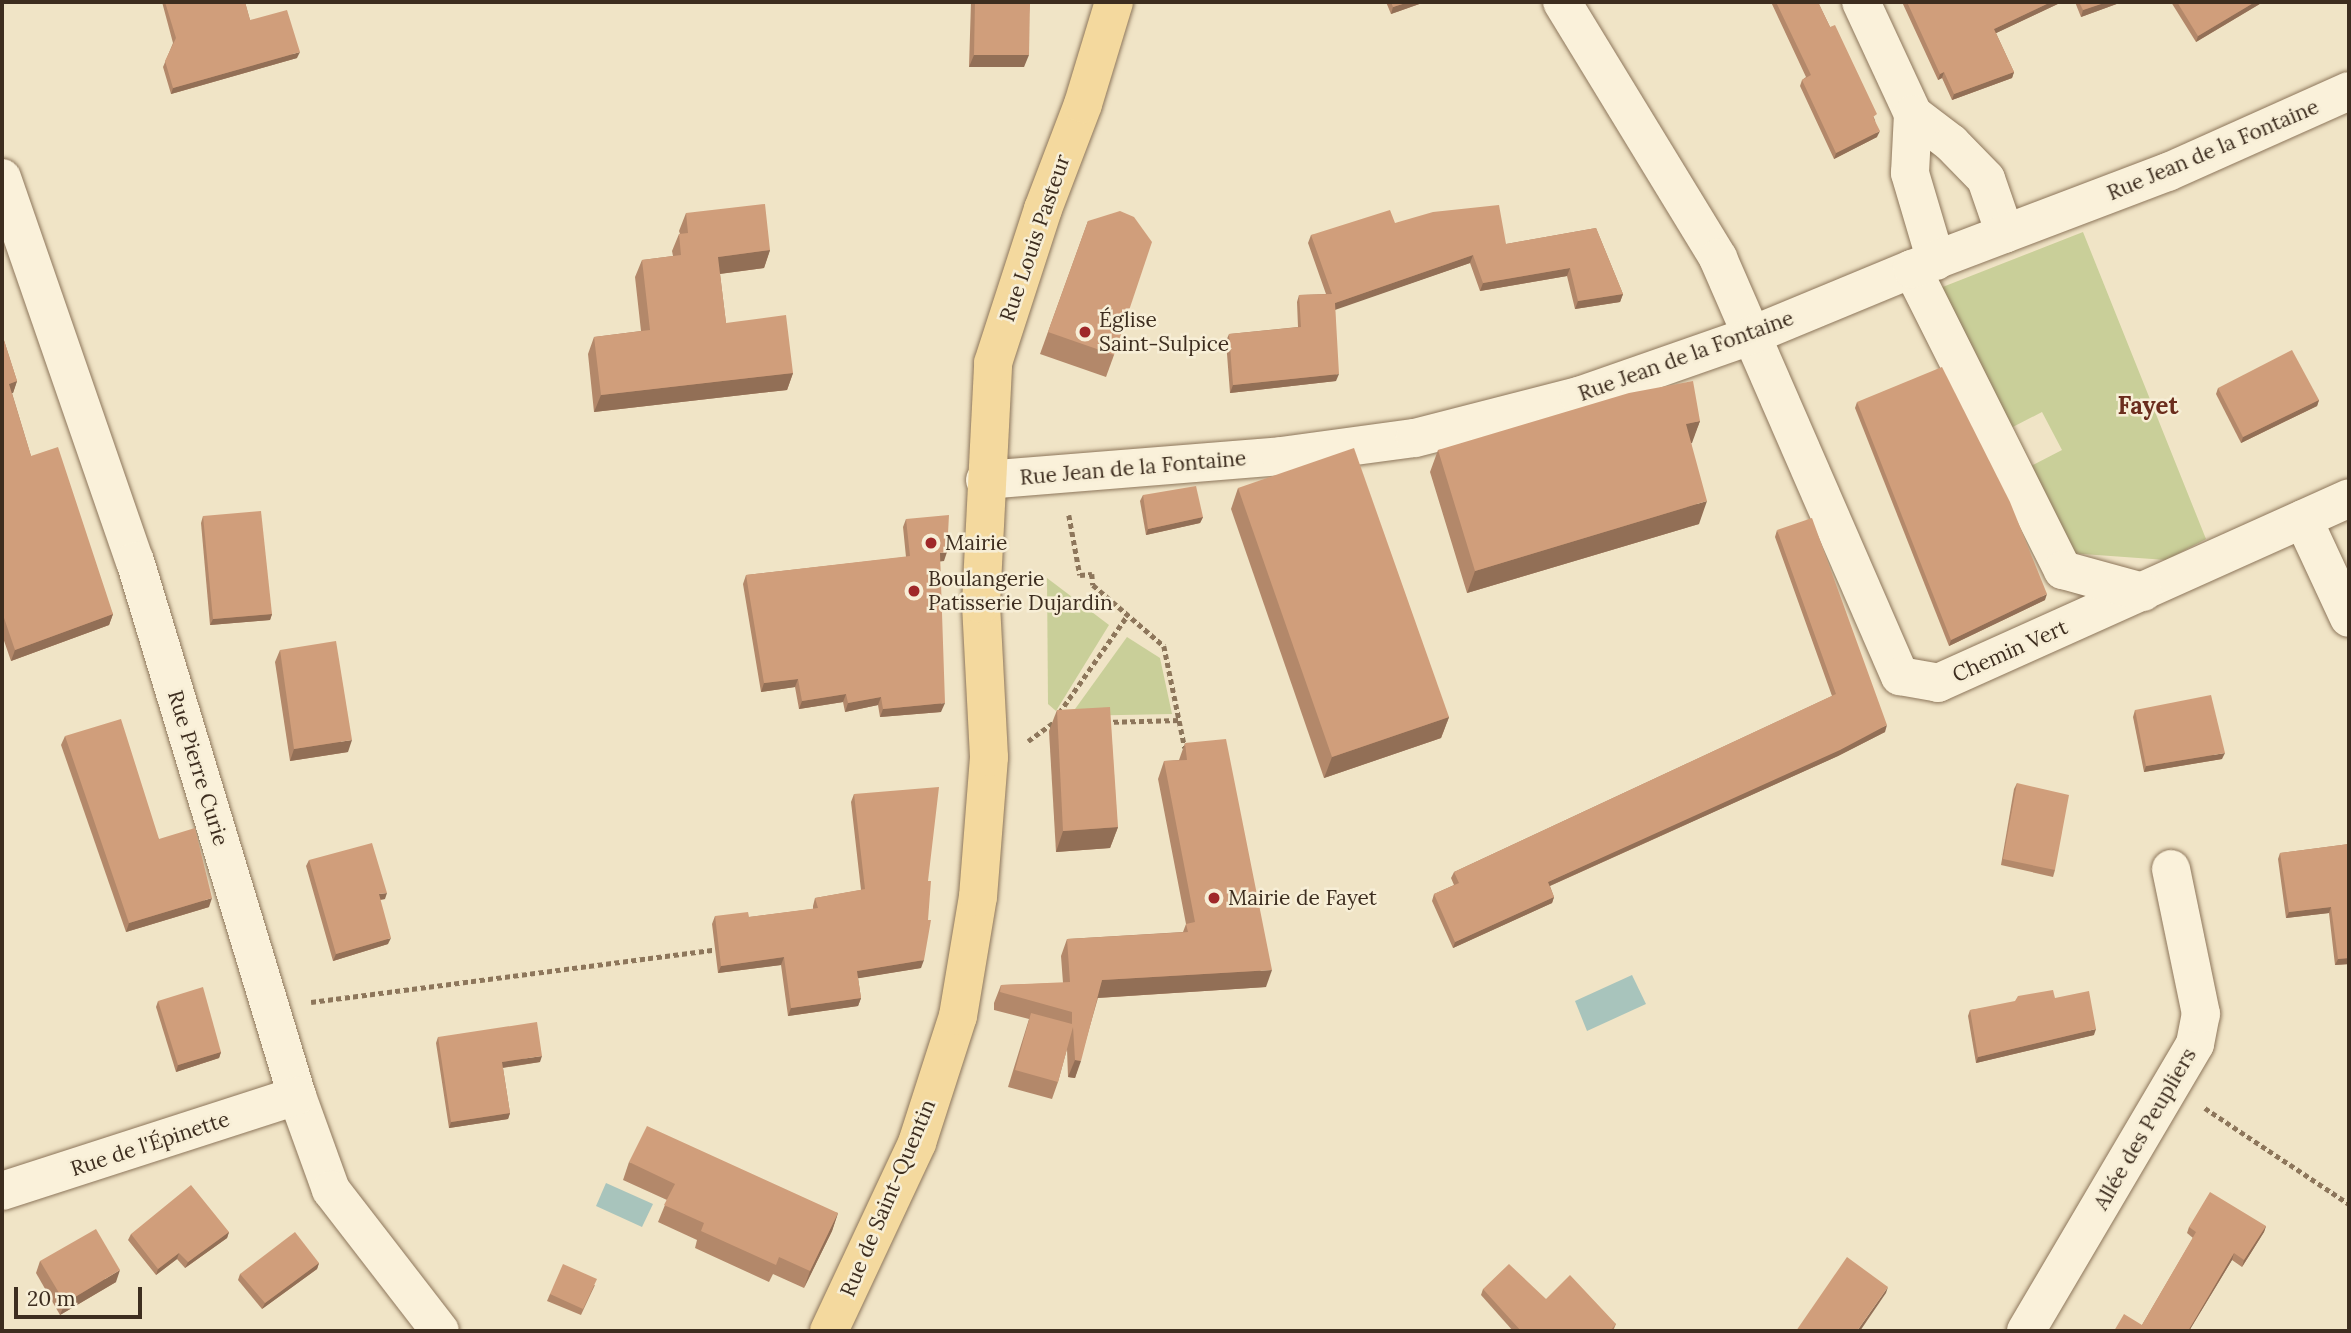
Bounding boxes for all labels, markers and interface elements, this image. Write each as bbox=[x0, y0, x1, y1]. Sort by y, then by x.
street label: Rue Jean de la Fontaine bbox=[2104, 94, 2322, 206]
street label: Rue Louis Pasteur bbox=[995, 151, 1075, 325]
street label: Rue Jean de la Fontaine bbox=[1575, 305, 1797, 407]
place label: Église Saint-Sulpice bbox=[1099, 307, 1229, 357]
marker: Église Saint-Sulpice bbox=[1077, 324, 1093, 340]
district label: Fayet bbox=[2118, 392, 2178, 420]
street label: Rue Jean de la Fontaine bbox=[1019, 446, 1247, 490]
place label: Mairie bbox=[945, 530, 1007, 556]
marker: Mairie bbox=[923, 535, 939, 551]
place label: Boulangerie Patisserie Dujardin bbox=[928, 566, 1113, 616]
marker: Boulangerie Patisserie Dujardin bbox=[906, 583, 922, 599]
street label: Chemin Vert bbox=[1949, 614, 2071, 688]
street label: Rue Pierre Curie bbox=[162, 687, 234, 849]
place label: Mairie de Fayet bbox=[1228, 885, 1377, 911]
marker: Mairie de Fayet bbox=[1206, 890, 1222, 906]
street label: Allée des Peupliers bbox=[2088, 1044, 2202, 1214]
street label: Rue de Saint-Quentin bbox=[835, 1096, 941, 1300]
street label: Rue de l'Épinette bbox=[67, 1106, 233, 1182]
scale bar bbox=[18, 1274, 145, 1318]
text: 20 m bbox=[27, 1285, 76, 1312]

